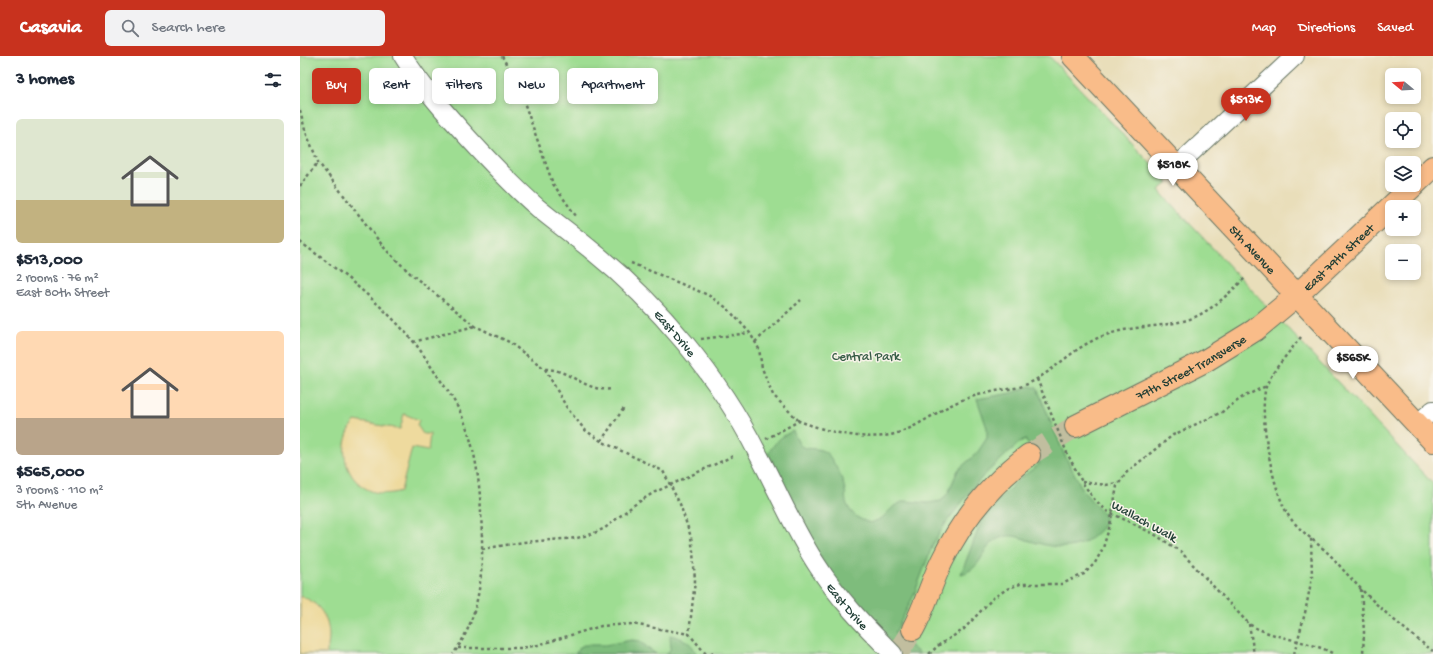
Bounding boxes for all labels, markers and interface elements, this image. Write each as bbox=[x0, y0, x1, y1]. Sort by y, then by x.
search box bbox=[105, 10, 385, 46]
text: Casavia bbox=[20, 17, 81, 40]
icon: search bbox=[119, 17, 141, 39]
text: Search here bbox=[151, 19, 225, 37]
text: Map bbox=[1252, 20, 1276, 37]
text: Directions bbox=[1298, 20, 1355, 37]
text: Saved bbox=[1377, 20, 1413, 37]
chip: Buy bbox=[312, 68, 361, 104]
chip: Rent bbox=[369, 68, 424, 104]
chip: Filters bbox=[432, 68, 496, 104]
chip: New bbox=[504, 68, 559, 104]
chip: Apartment bbox=[567, 68, 658, 104]
north arrow bbox=[1385, 68, 1421, 104]
map controls bbox=[1385, 68, 1421, 280]
icon: filters bbox=[262, 69, 284, 91]
text: 3 homes bbox=[16, 70, 74, 90]
pin: $513K bbox=[1218, 88, 1274, 122]
text: $513K bbox=[1230, 93, 1262, 108]
button: locate bbox=[1385, 112, 1421, 148]
icon: home bbox=[114, 145, 186, 217]
pin: $518K bbox=[1145, 153, 1201, 187]
button: layers bbox=[1385, 156, 1421, 192]
text: $518K bbox=[1157, 158, 1189, 173]
button: + bbox=[1385, 200, 1421, 236]
street label: East 79th Street bbox=[1301, 220, 1379, 295]
street label: 5th Avenue bbox=[1225, 223, 1278, 278]
button: − bbox=[1385, 244, 1421, 280]
text: $513,000 bbox=[16, 251, 83, 271]
text: 2 rooms · 76 m² bbox=[16, 271, 99, 286]
text: East 80th Street bbox=[16, 286, 109, 301]
street label: East Drive bbox=[650, 308, 698, 361]
street label: 79th Street Transverse bbox=[1133, 332, 1250, 405]
pin: $565K bbox=[1325, 346, 1381, 380]
park label: Central Park bbox=[832, 350, 901, 365]
text: $565K bbox=[1336, 351, 1370, 366]
icon: home bbox=[114, 357, 186, 429]
text: $565,000 bbox=[16, 463, 84, 483]
text: 3 rooms · 110 m² bbox=[16, 483, 104, 498]
text: 5th Avenue bbox=[16, 498, 77, 513]
street label: Wallach Walk bbox=[1108, 498, 1180, 547]
street label: East Drive bbox=[822, 581, 871, 634]

